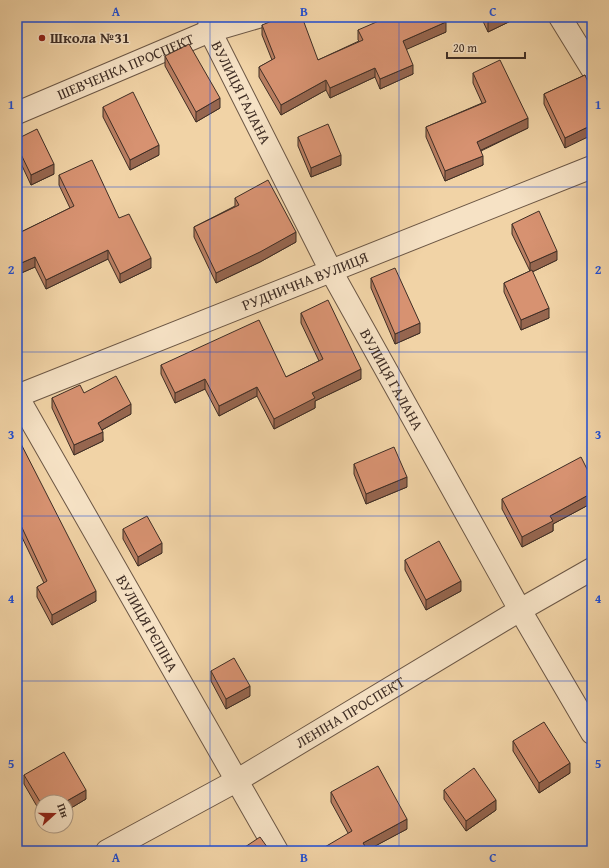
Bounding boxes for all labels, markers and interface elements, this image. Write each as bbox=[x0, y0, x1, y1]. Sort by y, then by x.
text: A bbox=[112, 2, 121, 21]
text: B bbox=[300, 2, 308, 21]
text: C bbox=[489, 2, 497, 21]
place label: Школа №31 bbox=[50, 27, 130, 48]
street label: ШЕВЧЕНКА ПРОСПЕКТ bbox=[54, 28, 198, 105]
marker: Школа №31 bbox=[37, 33, 47, 43]
scale bar bbox=[447, 34, 525, 60]
street label: ВУЛИЦЯ ГАЛАНА bbox=[207, 37, 276, 148]
text: 20 m bbox=[453, 39, 477, 56]
text: 1 bbox=[8, 95, 14, 114]
text: 1 bbox=[595, 95, 601, 114]
street label: РУДНИЧНА ВУЛИЦЯ bbox=[239, 246, 371, 315]
text: 2 bbox=[8, 260, 15, 279]
text: 2 bbox=[595, 260, 602, 279]
street label: ВУЛИЦЯ ГАЛАНА bbox=[355, 325, 429, 434]
text: 3 bbox=[8, 425, 14, 444]
text: 3 bbox=[595, 425, 601, 444]
street label: ВУЛИЦЯ РЄПІНА bbox=[111, 571, 184, 676]
text: 4 bbox=[8, 589, 15, 608]
text: 4 bbox=[595, 589, 602, 608]
street label: ЛЕНІНА ПРОСПЕКТ bbox=[291, 671, 409, 753]
text: 5 bbox=[8, 754, 15, 773]
text: 5 bbox=[595, 754, 602, 773]
north arrow bbox=[34, 794, 74, 834]
text: Пн bbox=[53, 801, 73, 820]
text: A bbox=[112, 848, 121, 867]
text: B bbox=[300, 848, 308, 867]
text: C bbox=[489, 848, 497, 867]

